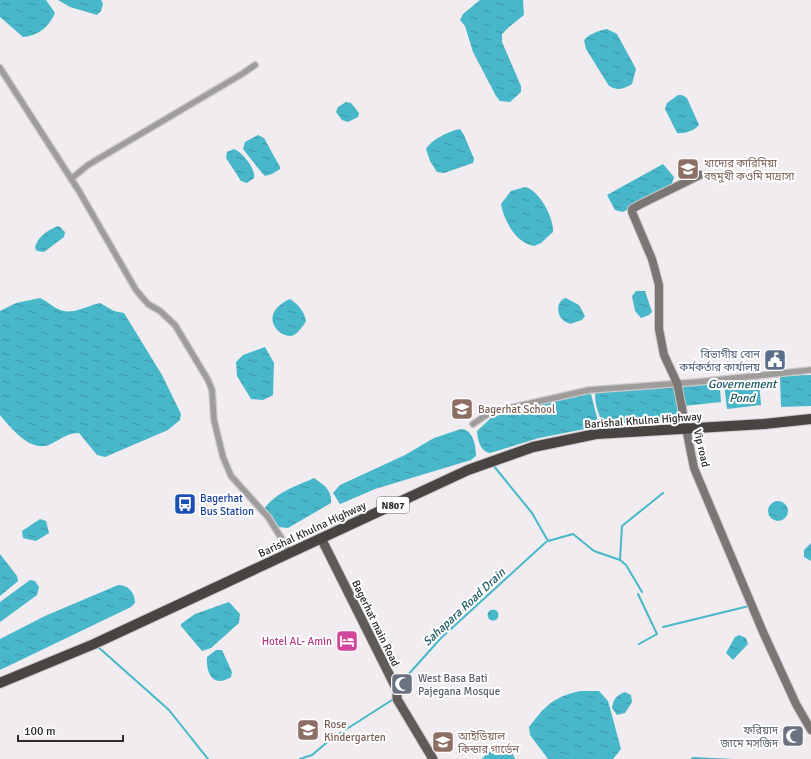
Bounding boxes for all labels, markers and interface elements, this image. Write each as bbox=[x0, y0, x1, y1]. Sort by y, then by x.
school or university icon: খাদ্যের কারিমিয়া বহুমুখী কওমি মাদ্রাসা bbox=[675, 156, 701, 182]
place label: খাদ্যের কারিমিয়া বহুমুখী কওমি মাদ্রাসা bbox=[703, 157, 795, 183]
public building icon: বিভাগীয় বোন কর্মকর্তার কার্যালয় bbox=[762, 347, 788, 373]
place label: বিভাগীয় বোন কর্মকর্তার কার্যালয় bbox=[678, 348, 760, 374]
water label: Governement Pond bbox=[708, 377, 778, 406]
school or university icon: Bagerhat School bbox=[449, 396, 475, 422]
place label: Bagerhat School bbox=[478, 403, 555, 416]
street label: Barishal Khulna Highway bbox=[584, 410, 703, 431]
street label: Vip road bbox=[691, 428, 712, 468]
bus stop icon: Bagerhat Bus Station bbox=[172, 491, 198, 517]
place label: Bagerhat Bus Station bbox=[200, 492, 254, 518]
road number: N807 bbox=[377, 497, 409, 513]
street label: Barishal Khulna Highway bbox=[256, 498, 369, 560]
water label: Sahapara Road Drain bbox=[420, 565, 509, 649]
street label: Bagerhat main Road bbox=[349, 578, 402, 669]
hotel icon: Hotel AL- Amin bbox=[334, 628, 360, 654]
place label: Hotel AL- Amin bbox=[262, 635, 332, 648]
mosque icon: West Basa Bati Pajegana Mosque bbox=[389, 671, 415, 697]
place label: West Basa Bati Pajegana Mosque bbox=[418, 672, 500, 698]
scale bar bbox=[18, 717, 123, 743]
school or university icon: Rose Kindergarten bbox=[295, 717, 321, 743]
place label: Rose Kindergarten bbox=[324, 718, 386, 744]
mosque icon: ফরিয়াদ জামে মসজিদ bbox=[780, 723, 806, 749]
text: 100 m bbox=[24, 724, 56, 739]
place label: ফরিয়াদ জামে মসজিদ bbox=[719, 724, 779, 750]
school or university icon: আইডিয়াল কিন্ডার গার্ডেন bbox=[430, 729, 456, 755]
place label: আইডিয়াল কিন্ডার গার্ডেন bbox=[457, 730, 519, 756]

